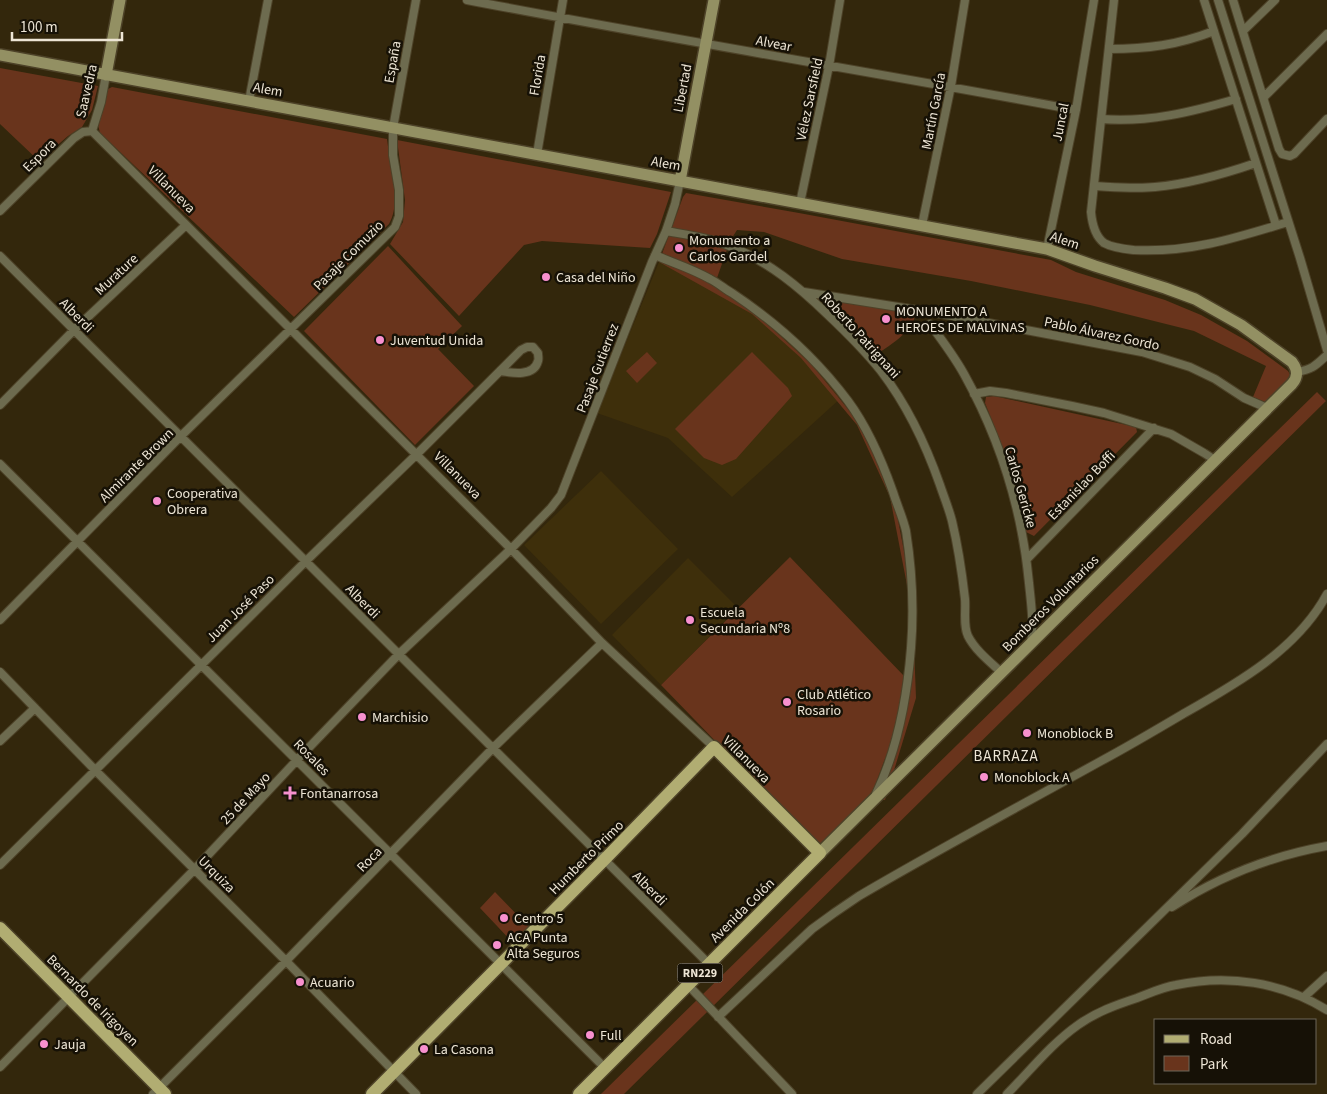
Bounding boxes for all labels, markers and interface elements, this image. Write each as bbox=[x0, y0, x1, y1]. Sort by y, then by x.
scale bar bbox=[12, 10, 122, 42]
text: 100 m bbox=[20, 17, 58, 38]
street label: Alvear bbox=[754, 31, 794, 57]
street label: España bbox=[379, 39, 407, 85]
street label: Florida bbox=[525, 53, 551, 97]
street label: Vélez Sarsfield bbox=[791, 56, 829, 142]
street label: Saavedra bbox=[71, 62, 103, 120]
street label: Libertad bbox=[668, 62, 697, 114]
street label: Martín García bbox=[917, 71, 951, 151]
street label: Alem bbox=[251, 78, 284, 102]
street label: Juncal bbox=[1047, 101, 1075, 143]
street label: Espora bbox=[18, 134, 61, 177]
street label: Alem bbox=[649, 152, 682, 176]
street label: Villanueva bbox=[143, 161, 200, 218]
street label: Pasaje Comuzio bbox=[309, 216, 388, 295]
street label: Alem bbox=[1047, 227, 1082, 255]
place label: Monumento a Carlos Gardel bbox=[689, 231, 770, 267]
marker: Monumento a Carlos Gardel bbox=[673, 242, 685, 254]
street label: Murature bbox=[90, 249, 143, 300]
place label: Casa del Niño bbox=[556, 268, 636, 288]
marker: Casa del Niño bbox=[540, 271, 552, 283]
street label: Roberto Patrignani bbox=[816, 288, 904, 383]
street label: Alberdi bbox=[54, 294, 98, 338]
place label: MONUMENTO A HEROES DE MALVINAS bbox=[896, 302, 1025, 338]
street label: Pablo Álvarez Gordo bbox=[1042, 312, 1161, 356]
marker: MONUMENTO A HEROES DE MALVINAS bbox=[880, 313, 892, 325]
street label: Pasaje Gutierrez bbox=[572, 321, 624, 416]
place label: Juventud Unida bbox=[390, 331, 483, 351]
marker: Juventud Unida bbox=[374, 334, 386, 346]
street label: Almirante Brown bbox=[95, 424, 178, 507]
street label: Carlos Gericke bbox=[999, 444, 1041, 530]
street label: Estanislao Boffi bbox=[1043, 446, 1120, 525]
street label: Villanueva bbox=[429, 447, 486, 504]
place label: Cooperativa Obrera bbox=[167, 484, 238, 520]
marker: Cooperativa Obrera bbox=[151, 495, 163, 507]
street label: Bomberos Voluntarios bbox=[998, 551, 1104, 657]
street label: Juan José Paso bbox=[202, 570, 279, 647]
street label: Alberdi bbox=[340, 580, 384, 624]
place label: Escuela Secundaria Nº8 bbox=[700, 603, 790, 639]
marker: Escuela Secundaria Nº8 bbox=[684, 614, 696, 626]
place label: Club Atlético Rosario bbox=[797, 685, 871, 721]
marker: Club Atlético Rosario bbox=[781, 696, 793, 708]
place label: Marchisio bbox=[372, 708, 428, 728]
marker: Marchisio bbox=[356, 711, 368, 723]
place label: Monoblock B bbox=[1037, 724, 1113, 744]
marker: Monoblock B bbox=[1021, 727, 1033, 739]
street label: Villanueva bbox=[718, 731, 775, 788]
street label: Rosales bbox=[288, 735, 334, 781]
district label: BARRAZA bbox=[973, 746, 1039, 767]
street label: 25 de Mayo bbox=[216, 768, 275, 829]
place label: Monoblock A bbox=[994, 768, 1070, 788]
marker: Monoblock A bbox=[978, 771, 990, 783]
place label: Fontanarrosa bbox=[300, 784, 378, 804]
marker: Fontanarrosa bbox=[284, 787, 296, 799]
street label: Humberto Primo bbox=[545, 816, 629, 900]
street label: Roca bbox=[353, 842, 387, 877]
street label: Urquiza bbox=[193, 852, 239, 898]
street label: Alberdi bbox=[627, 867, 671, 911]
street label: Avenida Colón bbox=[706, 874, 779, 947]
place label: Centro 5 bbox=[514, 909, 563, 929]
marker: Centro 5 bbox=[498, 912, 510, 924]
place label: ACA Punta Alta Seguros bbox=[507, 928, 580, 964]
marker: ACA Punta Alta Seguros bbox=[491, 939, 503, 951]
street label: Bernardo de Irigoyen bbox=[42, 950, 143, 1051]
road number: RN229 bbox=[678, 964, 722, 982]
place label: Acuario bbox=[310, 973, 355, 993]
marker: Acuario bbox=[294, 976, 306, 988]
legend bbox=[1154, 1019, 1317, 1084]
place label: Full bbox=[600, 1026, 622, 1046]
marker: Full bbox=[584, 1029, 596, 1041]
text: Road bbox=[1200, 1029, 1232, 1050]
place label: Jauja bbox=[54, 1035, 86, 1055]
marker: Jauja bbox=[38, 1038, 50, 1050]
place label: La Casona bbox=[434, 1040, 494, 1060]
marker: La Casona bbox=[418, 1043, 430, 1055]
text: Park bbox=[1200, 1054, 1229, 1075]

